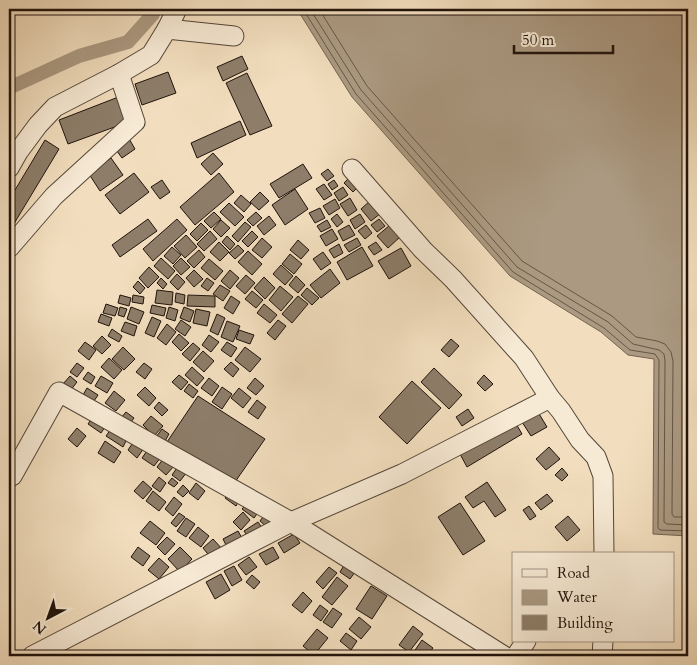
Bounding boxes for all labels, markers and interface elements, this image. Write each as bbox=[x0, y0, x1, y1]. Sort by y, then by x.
scale bar bbox=[514, 22, 613, 54]
text: 50 m bbox=[522, 30, 554, 50]
legend bbox=[512, 552, 674, 642]
text: Road bbox=[557, 563, 590, 583]
text: Water bbox=[556, 587, 598, 607]
north arrow bbox=[22, 592, 72, 642]
text: Building bbox=[557, 613, 613, 633]
text: N bbox=[29, 616, 51, 639]

